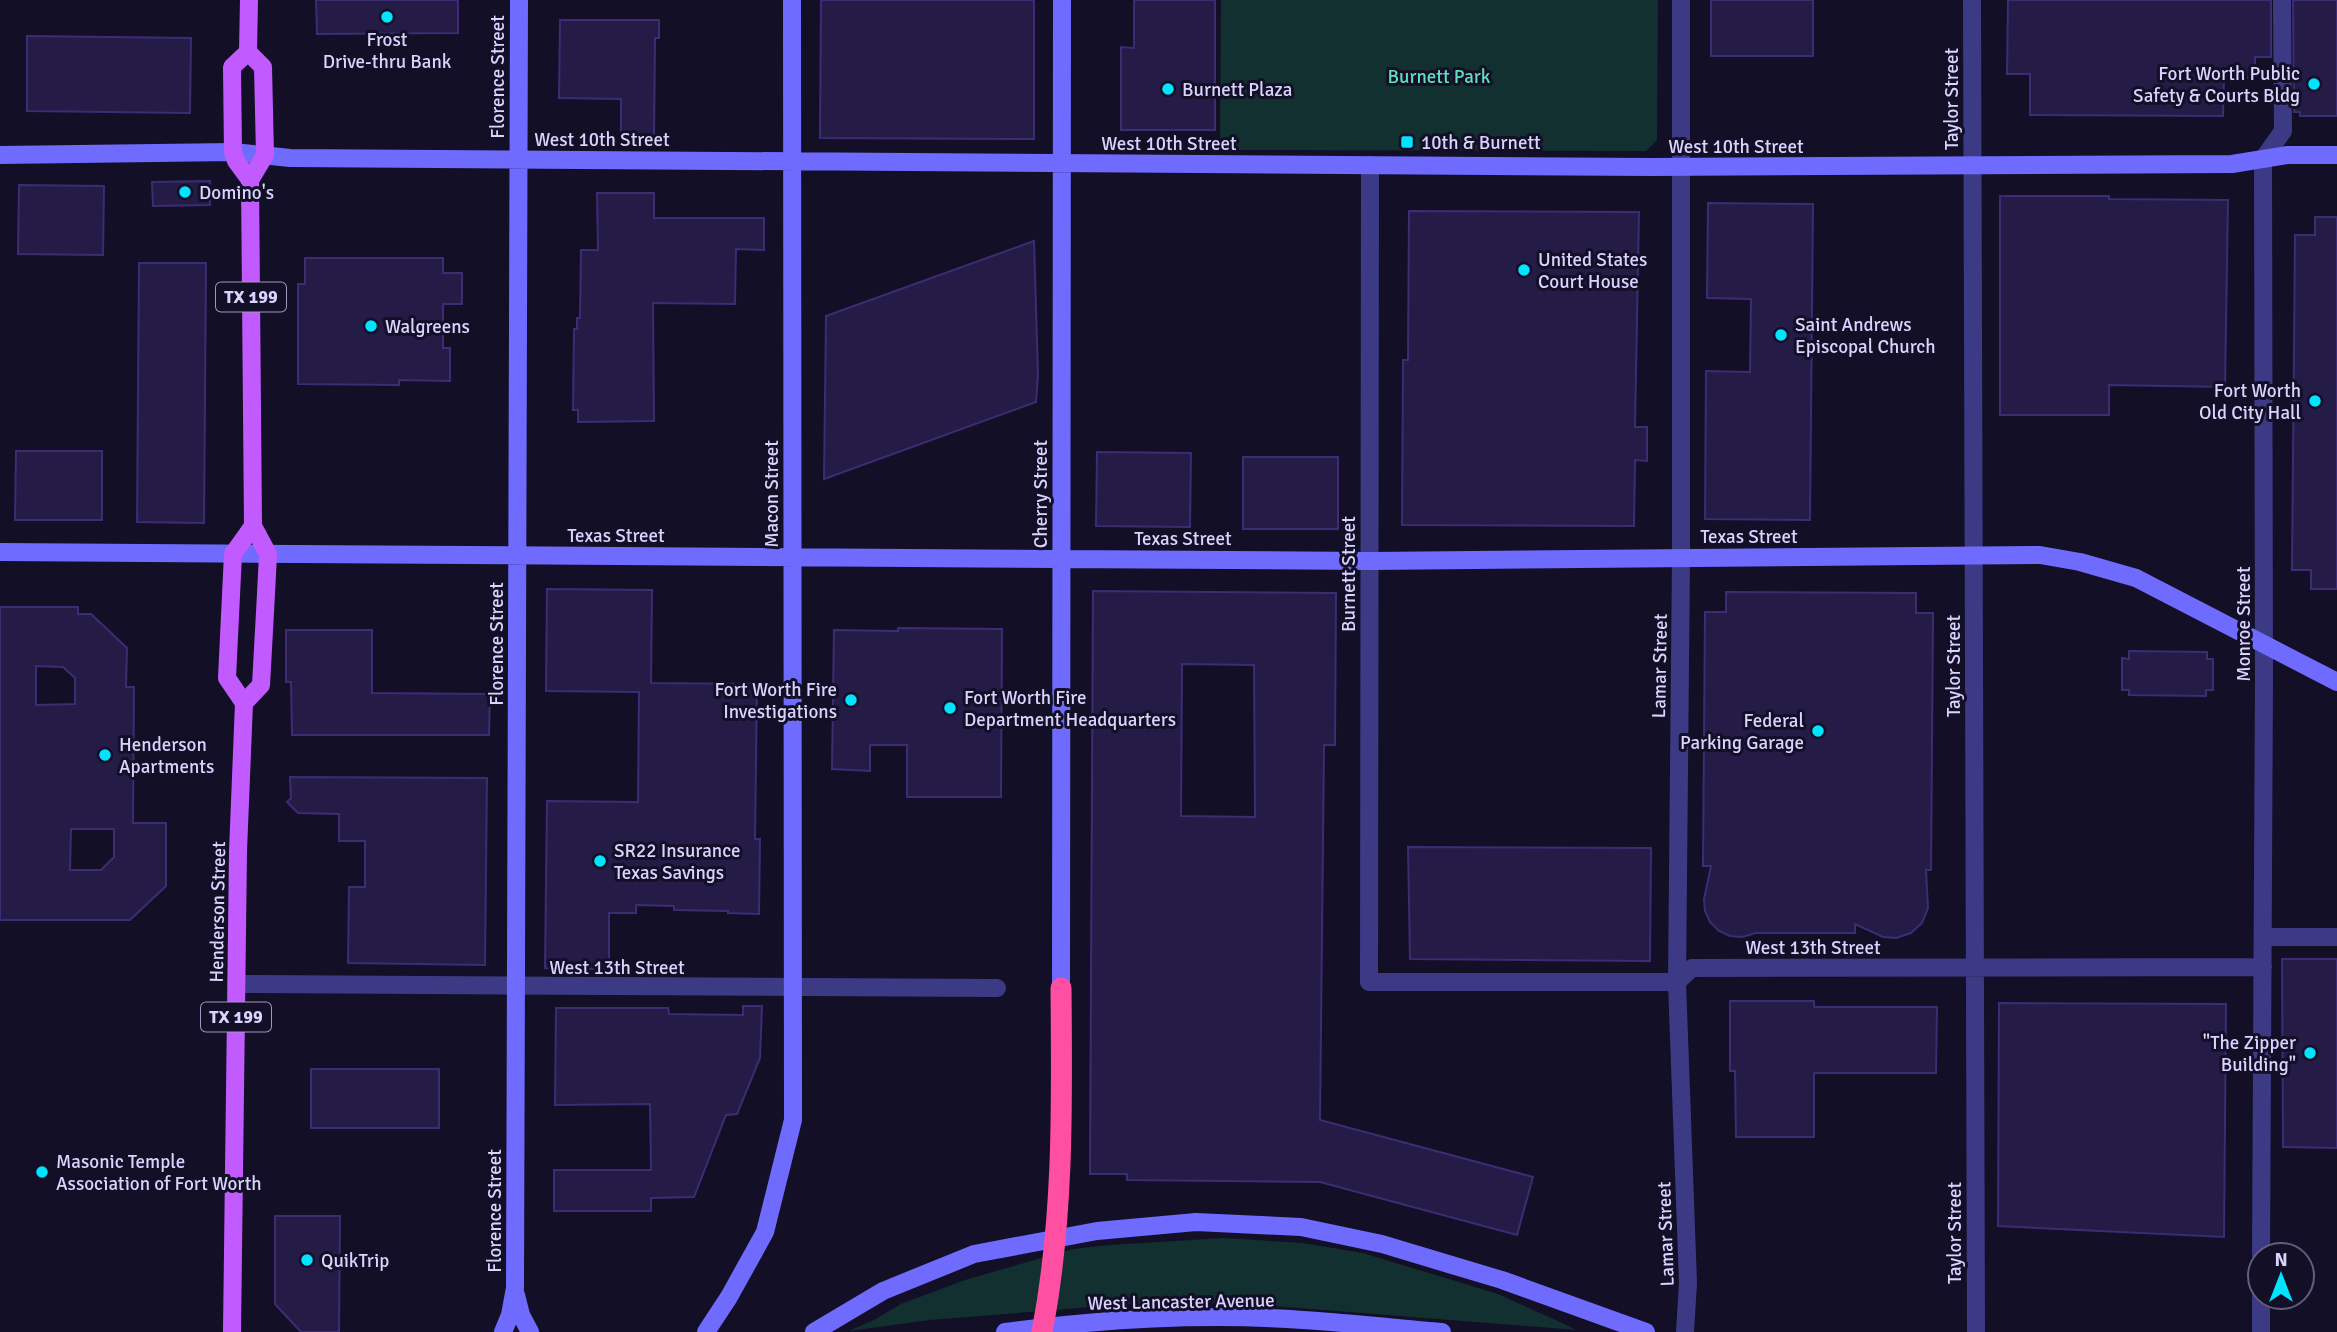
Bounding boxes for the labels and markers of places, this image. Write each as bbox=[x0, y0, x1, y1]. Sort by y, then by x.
marker: Frost Drive-thru Bank bbox=[379, 9, 395, 25]
place label: Frost Drive-thru Bank bbox=[323, 28, 452, 74]
place label: Fort Worth Public Safety & Courts Bldg bbox=[2133, 62, 2300, 108]
marker: Fort Worth Public Safety & Courts Bldg bbox=[2306, 76, 2322, 92]
place label: Burnett Plaza bbox=[1182, 78, 1292, 102]
marker: Burnett Plaza bbox=[1160, 81, 1176, 97]
place label: 10th & Burnett bbox=[1421, 131, 1541, 155]
marker: 10th & Burnett bbox=[1399, 134, 1415, 150]
place label: Domino's bbox=[199, 181, 274, 205]
marker: Domino's bbox=[177, 184, 193, 200]
place label: United States Court House bbox=[1538, 248, 1647, 294]
marker: United States Court House bbox=[1516, 262, 1532, 278]
place label: Saint Andrews Episcopal Church bbox=[1795, 313, 1936, 359]
place label: Walgreens bbox=[385, 315, 470, 339]
marker: Walgreens bbox=[363, 318, 379, 334]
marker: Saint Andrews Episcopal Church bbox=[1773, 327, 1789, 343]
place label: Fort Worth Old City Hall bbox=[2199, 379, 2301, 425]
marker: Fort Worth Old City Hall bbox=[2307, 393, 2323, 409]
place label: Fort Worth Fire Investigations bbox=[714, 678, 837, 724]
place label: Fort Worth Fire Department Headquarters bbox=[964, 686, 1176, 732]
marker: Fort Worth Fire Investigations bbox=[843, 692, 859, 708]
marker: Fort Worth Fire Department Headquarters bbox=[942, 700, 958, 716]
place label: Federal Parking Garage bbox=[1680, 709, 1804, 755]
marker: Federal Parking Garage bbox=[1810, 723, 1826, 739]
place label: Henderson Apartments bbox=[119, 733, 214, 779]
marker: Henderson Apartments bbox=[97, 747, 113, 763]
place label: SR22 Insurance Texas Savings bbox=[614, 839, 741, 885]
marker: SR22 Insurance Texas Savings bbox=[592, 853, 608, 869]
place label: "The Zipper Building" bbox=[2203, 1031, 2296, 1077]
marker: "The Zipper Building" bbox=[2302, 1045, 2318, 1061]
place label: Masonic Temple Association of Fort Worth bbox=[56, 1150, 262, 1196]
marker: Masonic Temple Association of Fort Worth bbox=[34, 1164, 50, 1180]
place label: QuikTrip bbox=[321, 1249, 389, 1273]
marker: QuikTrip bbox=[299, 1252, 315, 1268]

